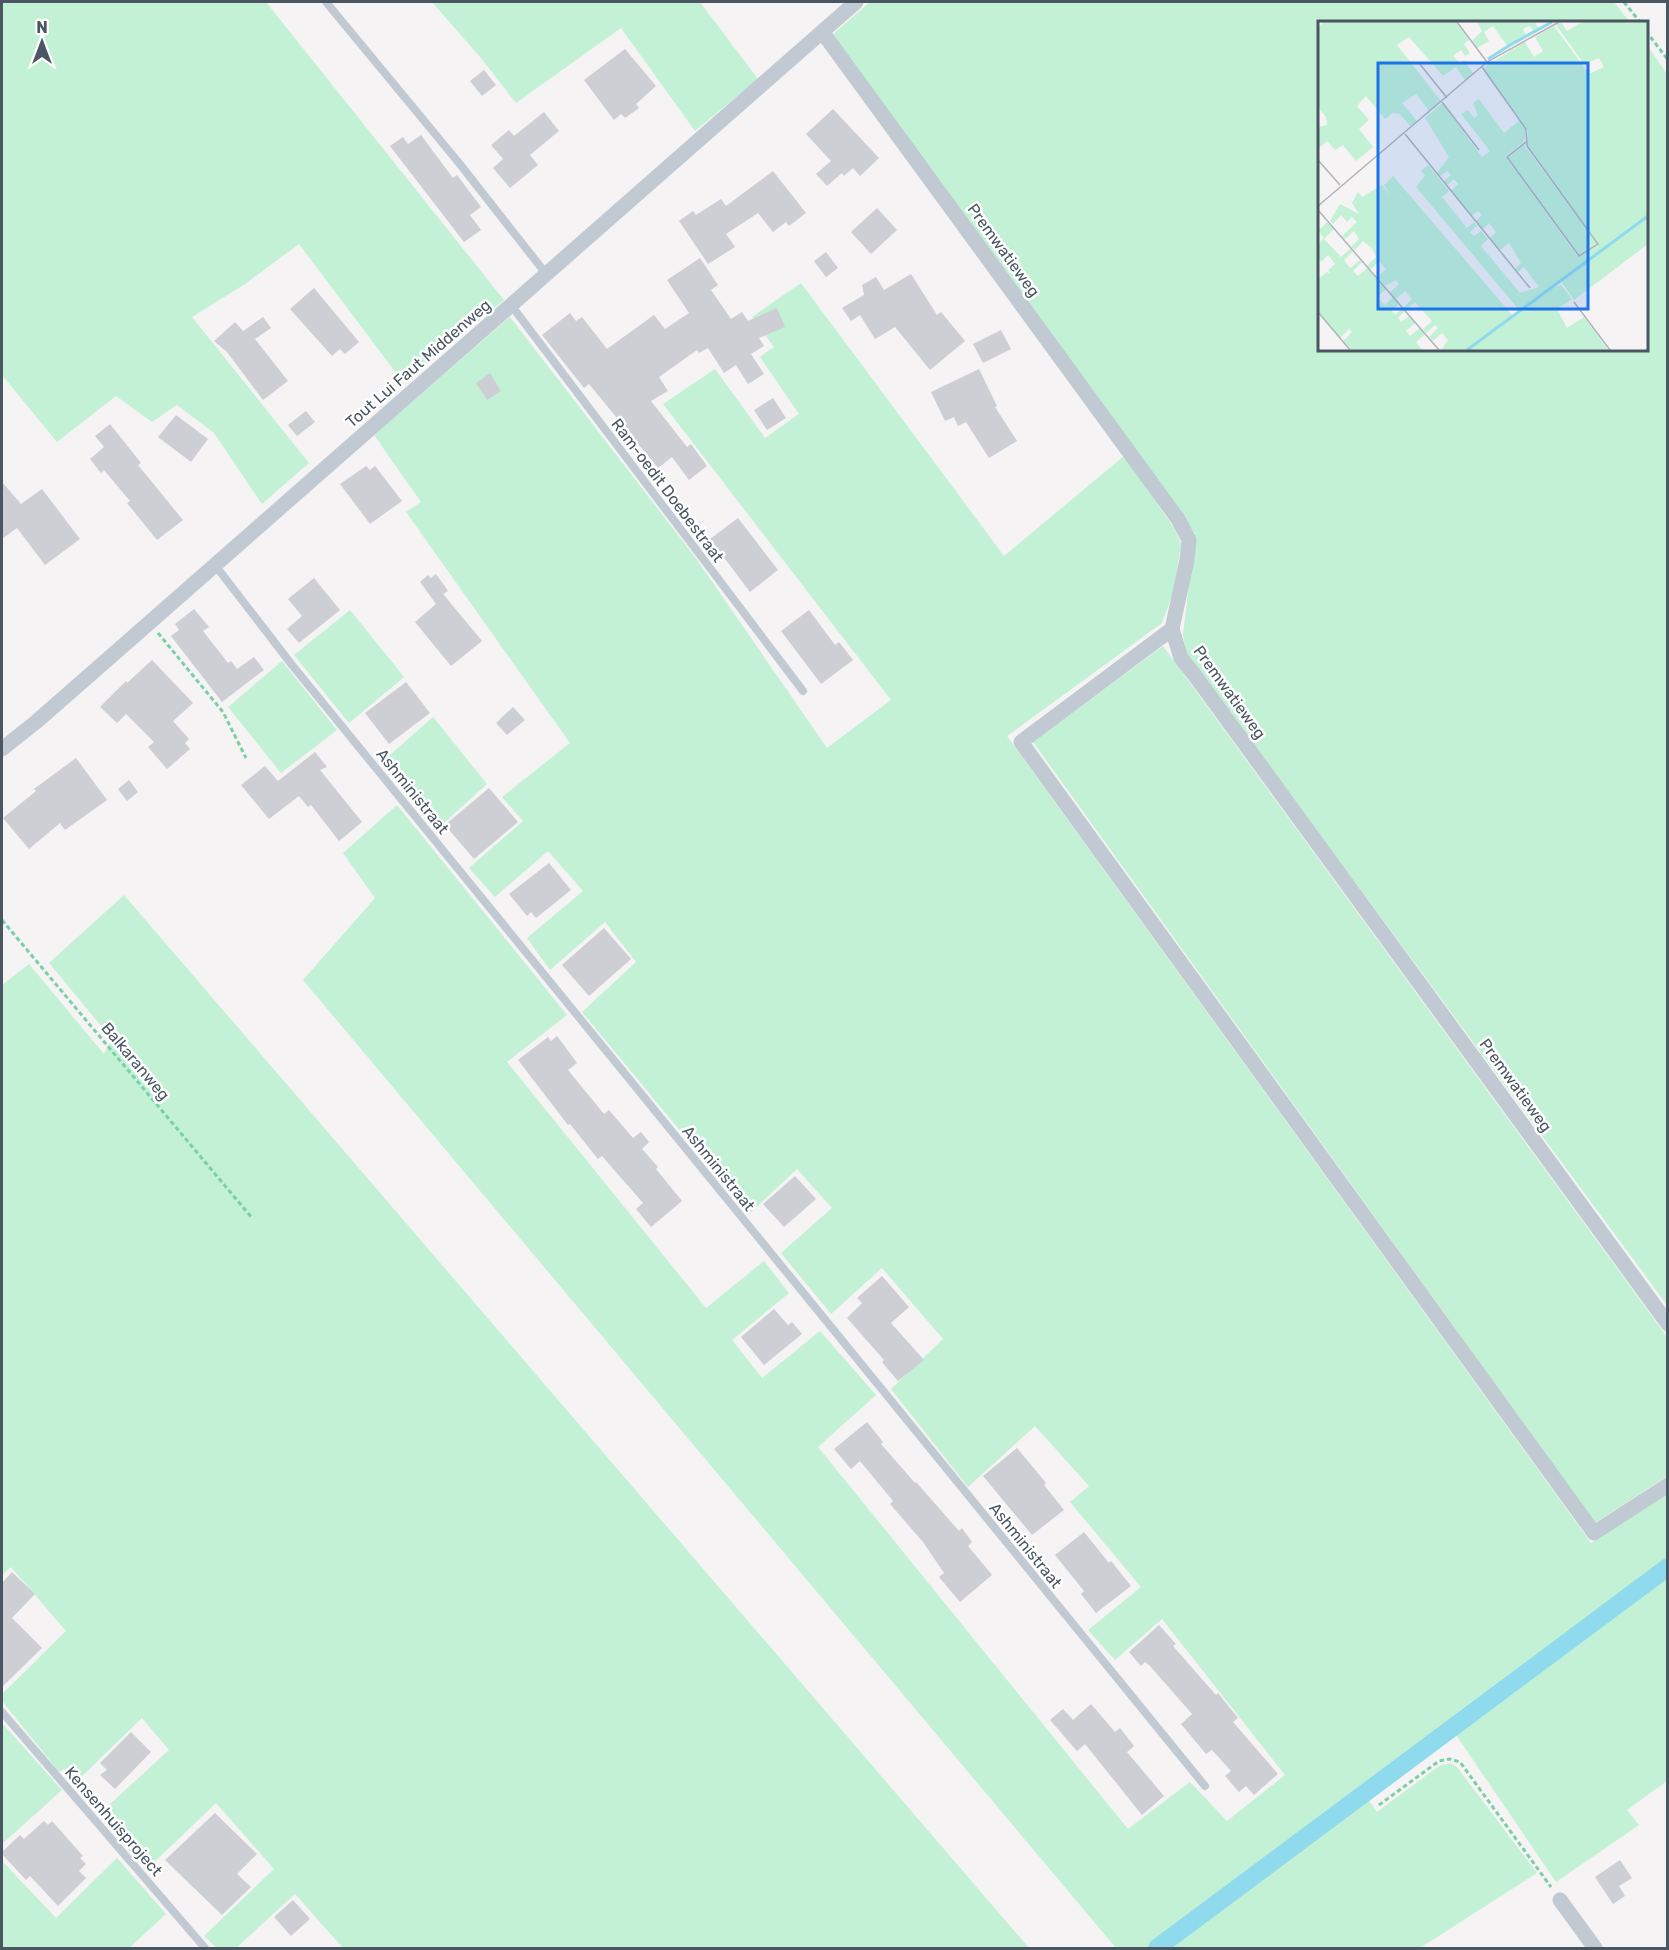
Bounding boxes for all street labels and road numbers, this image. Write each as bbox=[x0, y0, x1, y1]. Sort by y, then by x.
street label: Premwatieweg bbox=[963, 200, 1044, 301]
street label: Tout Lui Faut Middenweg bbox=[342, 295, 495, 431]
street label: Ram-oedit Doebestraat bbox=[607, 415, 728, 566]
street label: Premwatieweg bbox=[1189, 642, 1270, 743]
street label: Ashministraat bbox=[372, 745, 453, 838]
street label: Balkaranweg bbox=[98, 1019, 174, 1104]
street label: Premwatieweg bbox=[1475, 1035, 1556, 1136]
street label: Ashministraat bbox=[678, 1122, 759, 1215]
street label: Ashministraat bbox=[985, 1499, 1066, 1592]
street label: Kensenhuisproject bbox=[61, 1763, 166, 1880]

